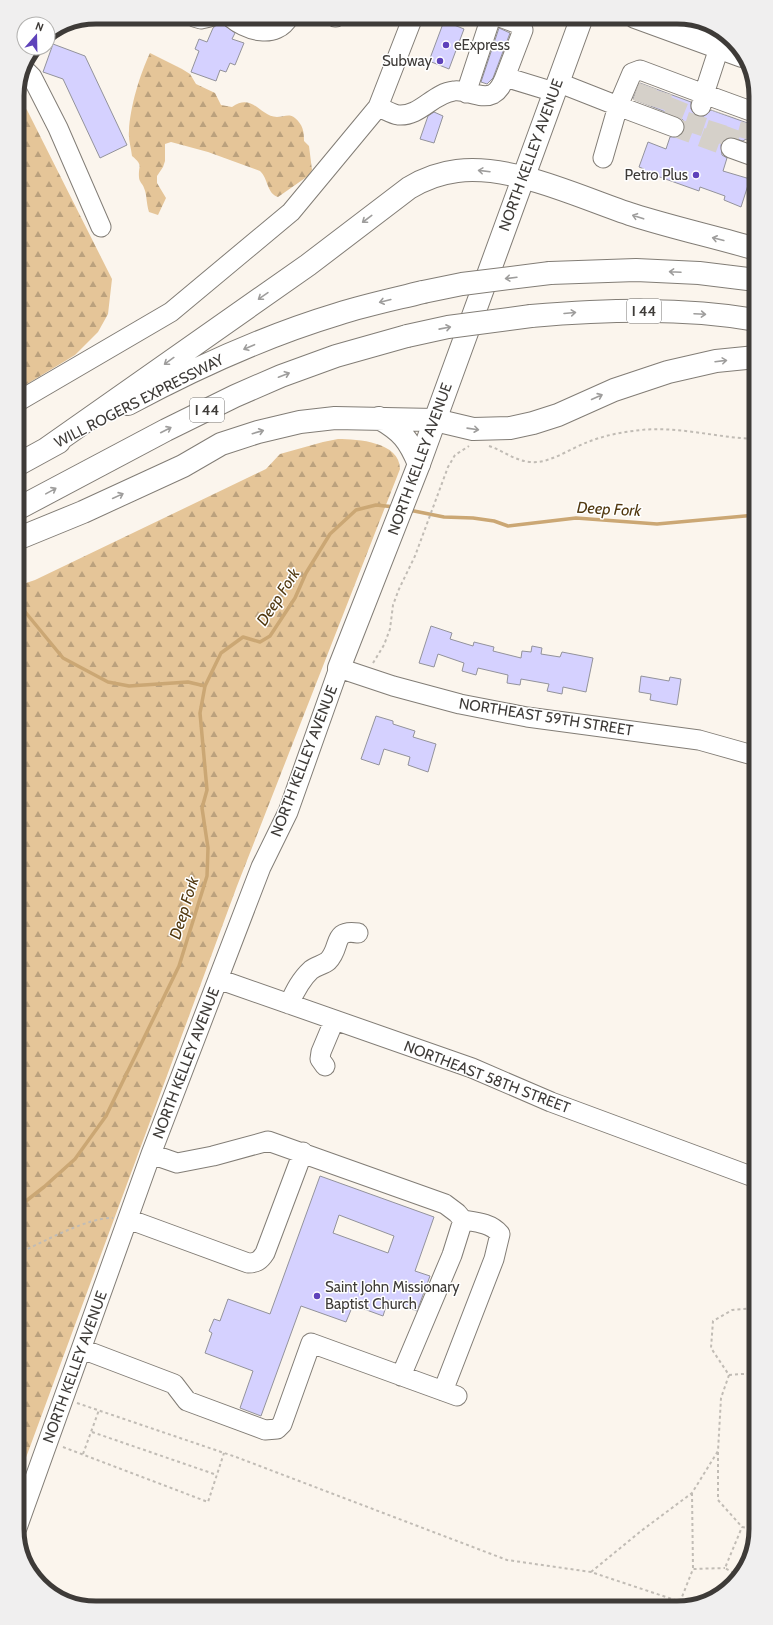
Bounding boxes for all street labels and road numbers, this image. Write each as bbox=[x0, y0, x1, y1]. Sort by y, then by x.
street label: NORTH KELLEY AVENUE bbox=[495, 76, 567, 234]
road number: I 44 bbox=[627, 299, 661, 323]
street label: WILL ROGERS EXPRESSWAY bbox=[51, 350, 227, 452]
street label: NORTH KELLEY AVENUE bbox=[384, 380, 456, 538]
road number: I 44 bbox=[190, 398, 224, 422]
street label: NORTH KELLEY AVENUE bbox=[267, 683, 341, 839]
street label: NORTHEAST 59TH STREET bbox=[458, 694, 634, 740]
street label: NORTH KELLEY AVENUE bbox=[149, 985, 223, 1141]
street label: NORTHEAST 58TH STREET bbox=[401, 1037, 573, 1117]
street label: NORTH KELLEY AVENUE bbox=[39, 1288, 111, 1446]

